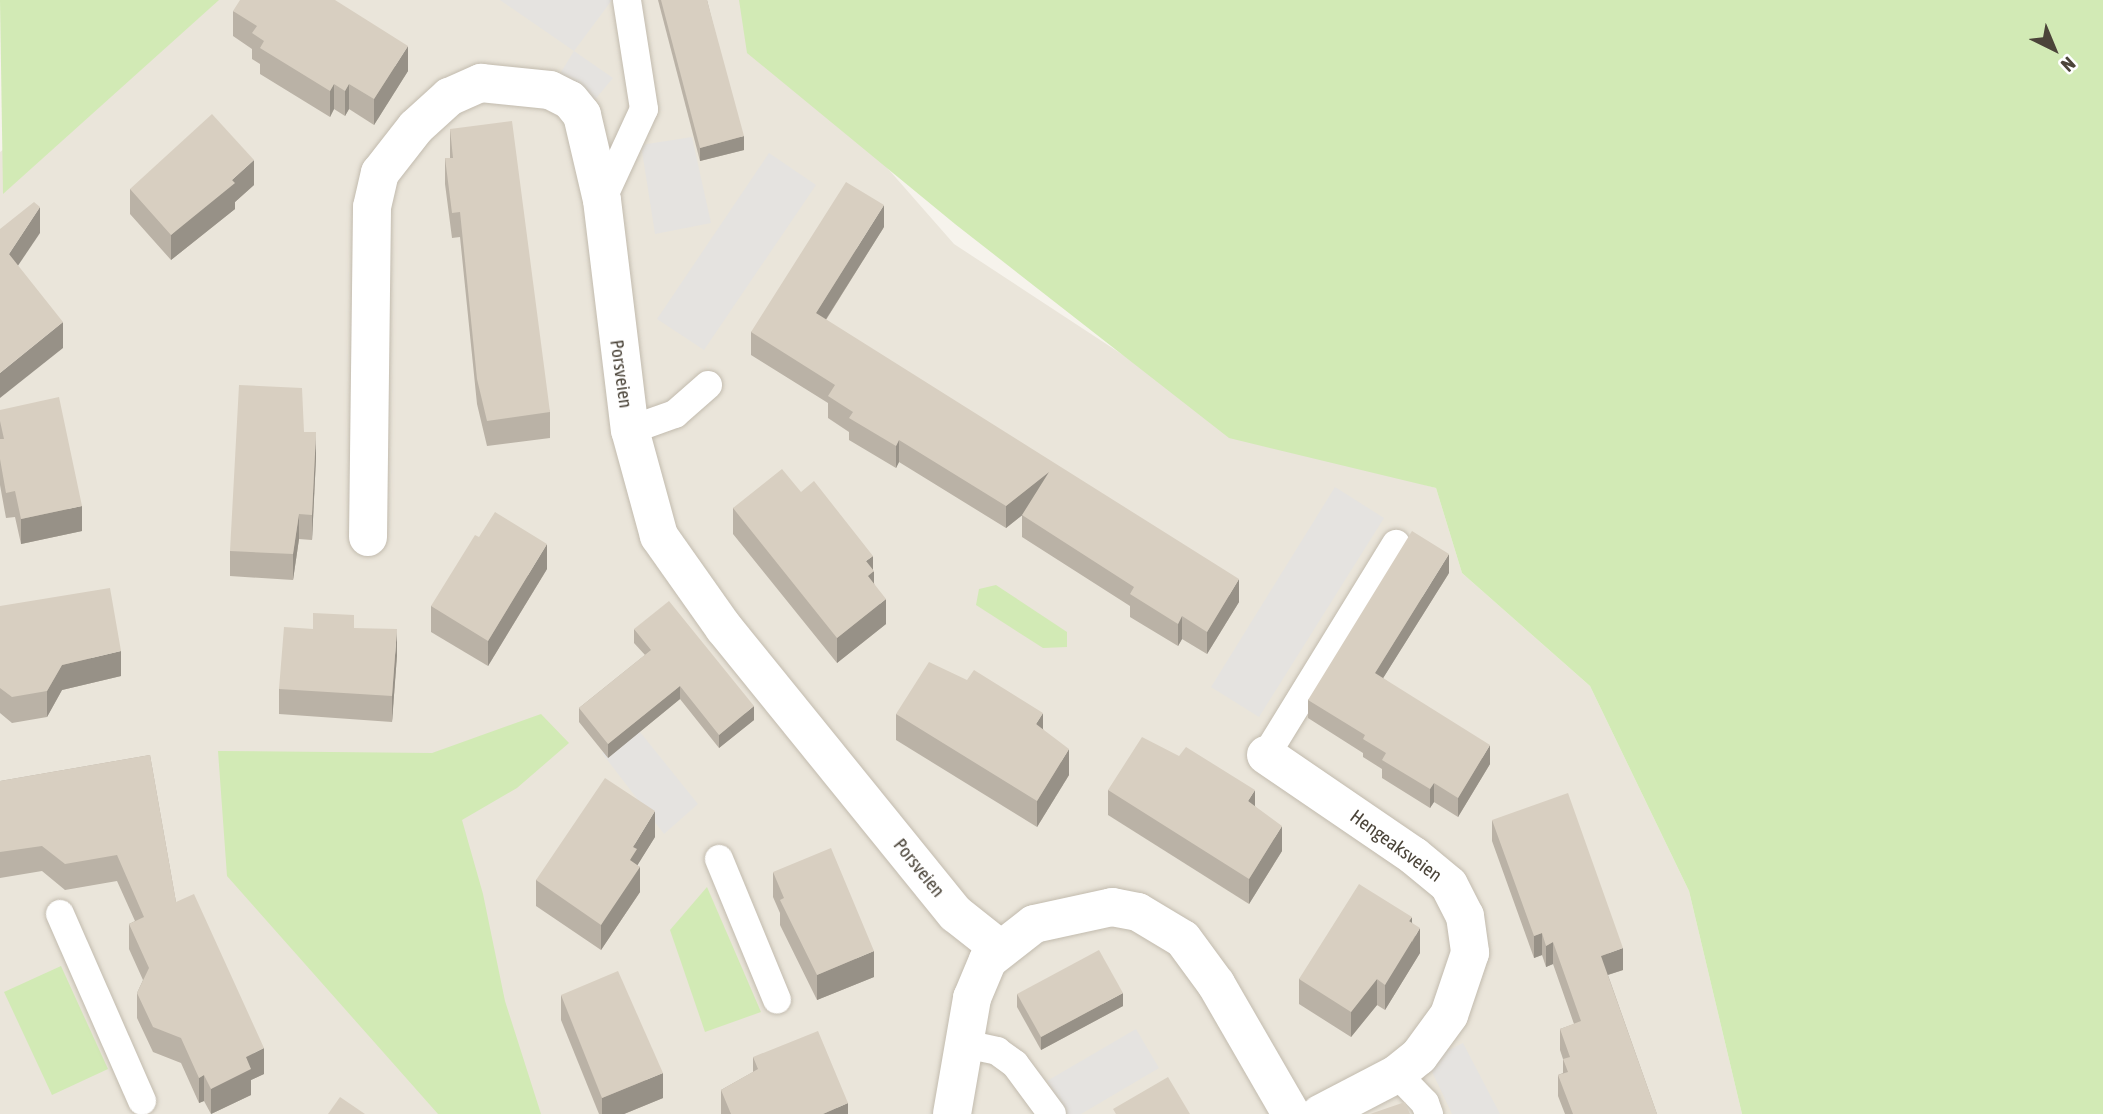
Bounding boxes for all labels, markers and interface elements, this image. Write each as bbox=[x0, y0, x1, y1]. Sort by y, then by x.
north arrow bbox=[2019, 14, 2089, 84]
text: N bbox=[2057, 52, 2080, 76]
street label: Porsveien bbox=[605, 338, 637, 410]
street label: Hengeaksveien bbox=[1346, 805, 1446, 887]
street label: Porsveien bbox=[888, 834, 950, 902]

